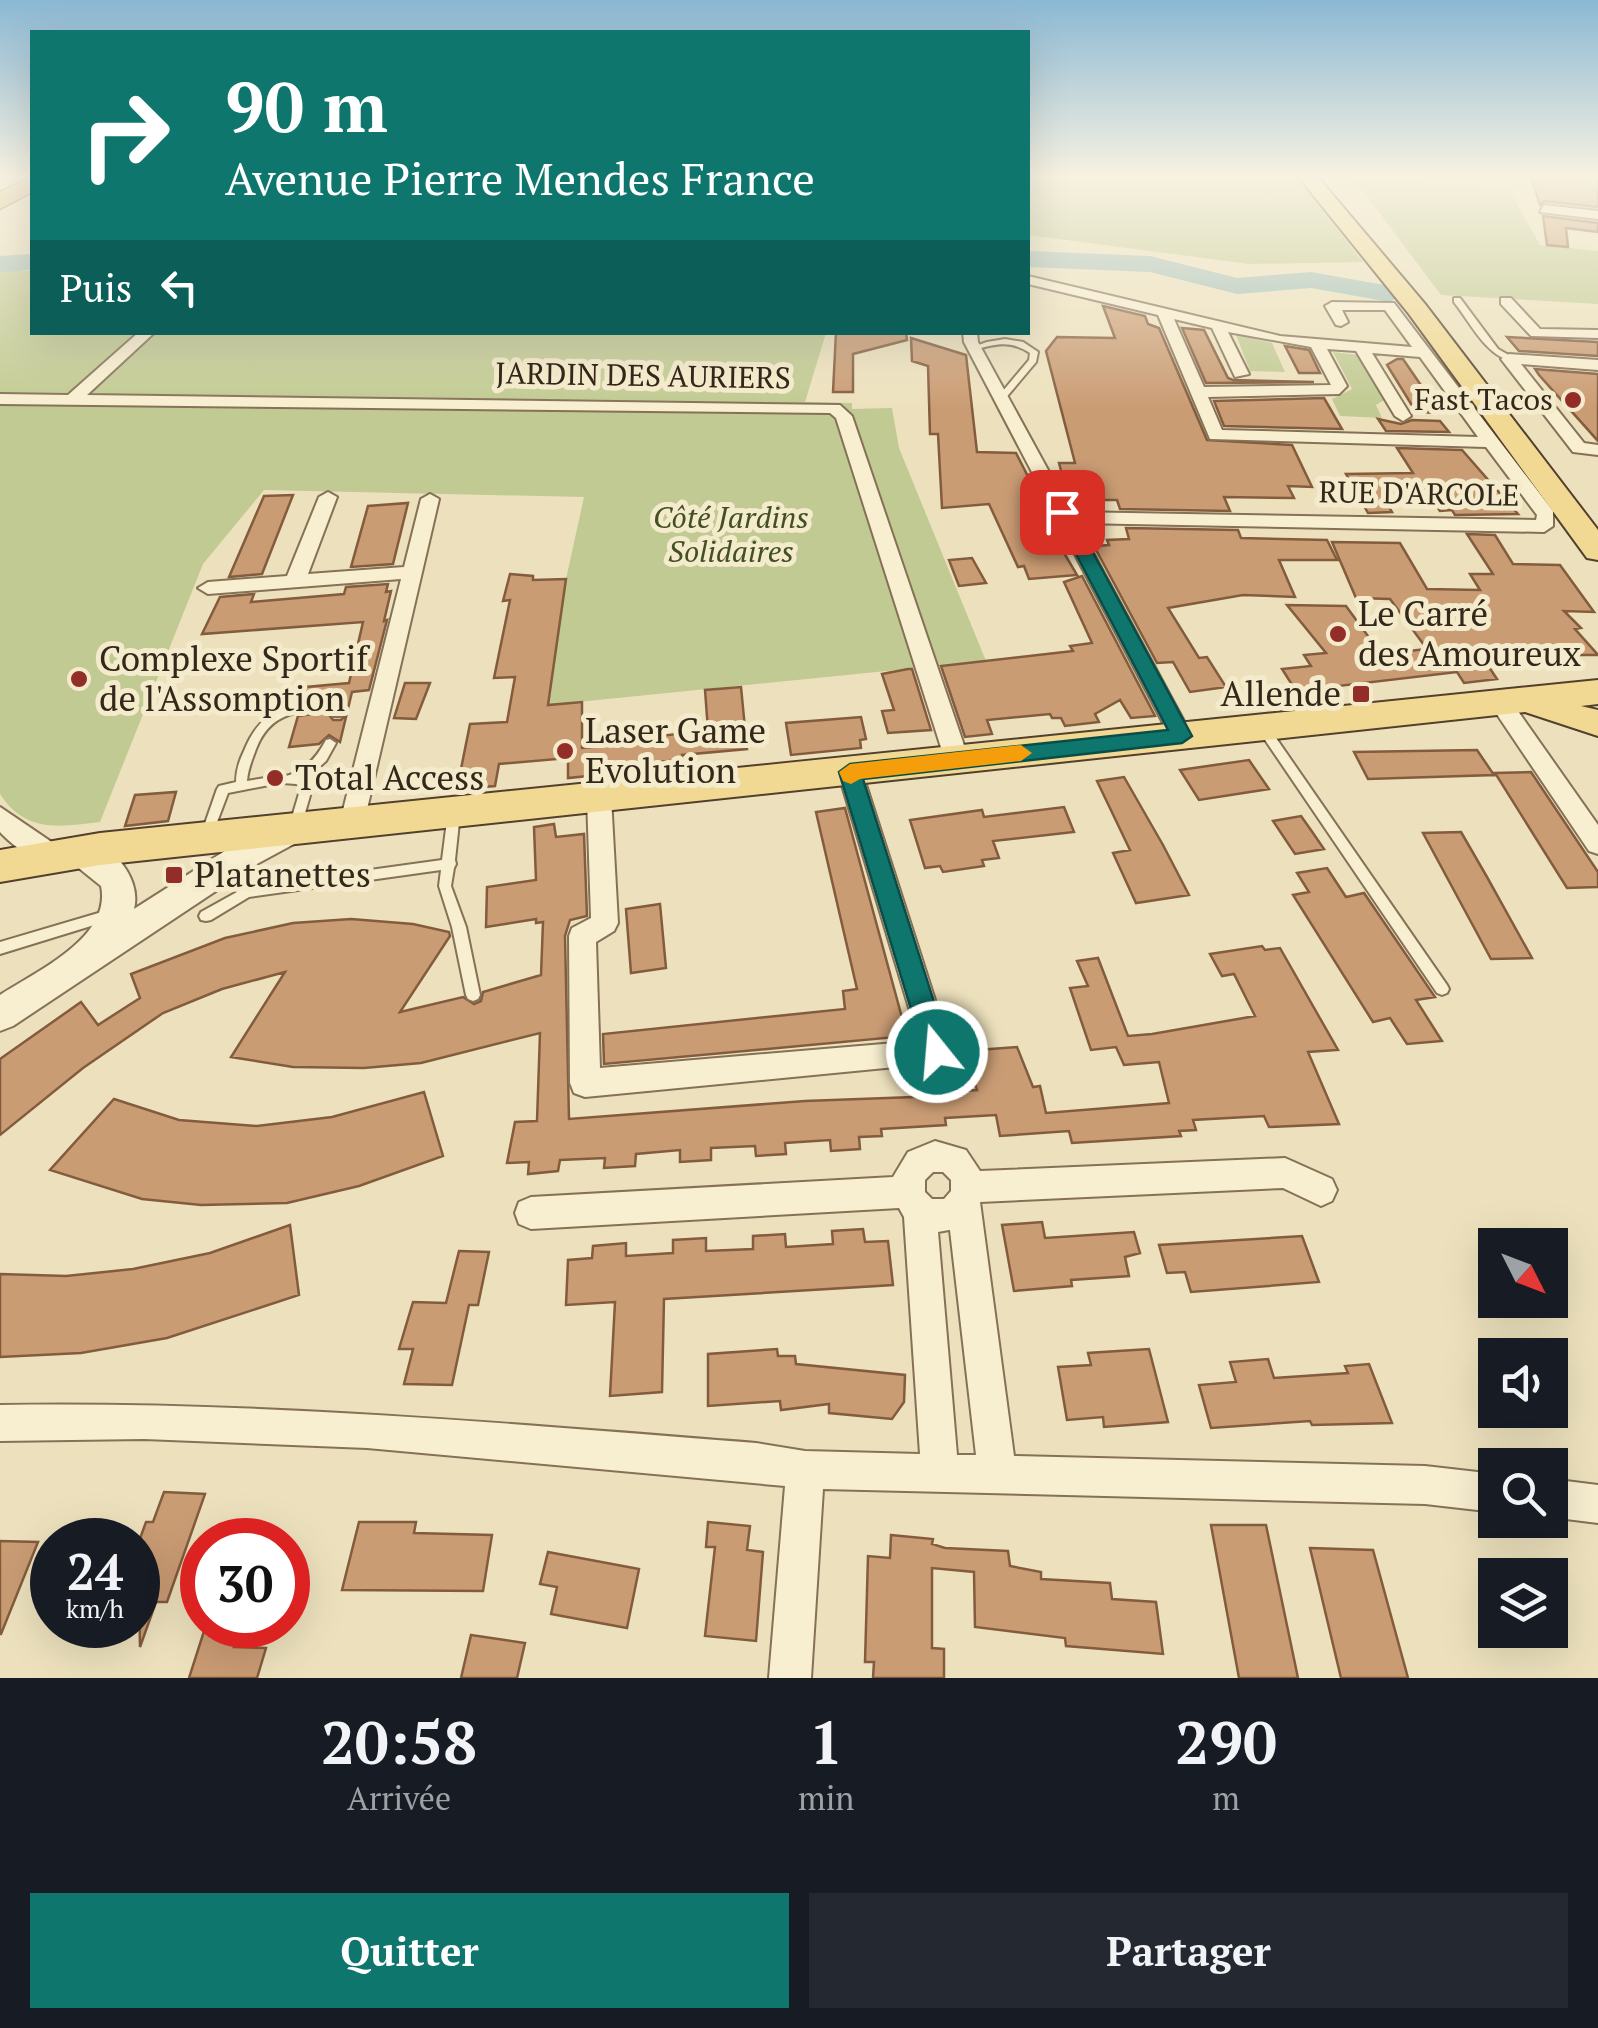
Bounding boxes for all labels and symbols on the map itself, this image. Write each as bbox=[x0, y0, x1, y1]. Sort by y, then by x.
street label: JARDIN DES AURIERS bbox=[495, 352, 791, 398]
place label: Fast Tacos bbox=[1414, 379, 1553, 419]
marker: Fast Tacos bbox=[1562, 389, 1584, 411]
pin bbox=[1020, 470, 1105, 555]
street label: RUE D'ARCOLE bbox=[1318, 471, 1520, 515]
park label: Côté Jardins Solidaires bbox=[653, 497, 809, 571]
place label: Le Carré des Amoureux bbox=[1358, 590, 1581, 676]
marker: Le Carré des Amoureux bbox=[1327, 623, 1349, 645]
place label: Complexe Sportif de l'Assomption bbox=[99, 635, 370, 721]
marker: Complexe Sportif de l'Assomption bbox=[68, 668, 90, 690]
place label: Allende bbox=[1221, 670, 1341, 716]
marker: Allende bbox=[1350, 683, 1372, 705]
place label: Laser Game Evolution bbox=[585, 707, 766, 793]
marker: Laser Game Evolution bbox=[554, 740, 576, 762]
place label: Total Access bbox=[295, 754, 484, 800]
marker: Total Access bbox=[264, 767, 286, 789]
place label: Platanettes bbox=[194, 851, 371, 897]
marker: Platanettes bbox=[163, 864, 185, 886]
position arrow bbox=[885, 1000, 989, 1104]
north arrow bbox=[1478, 1228, 1568, 1318]
speed limit sign: 30 bbox=[180, 1518, 310, 1648]

